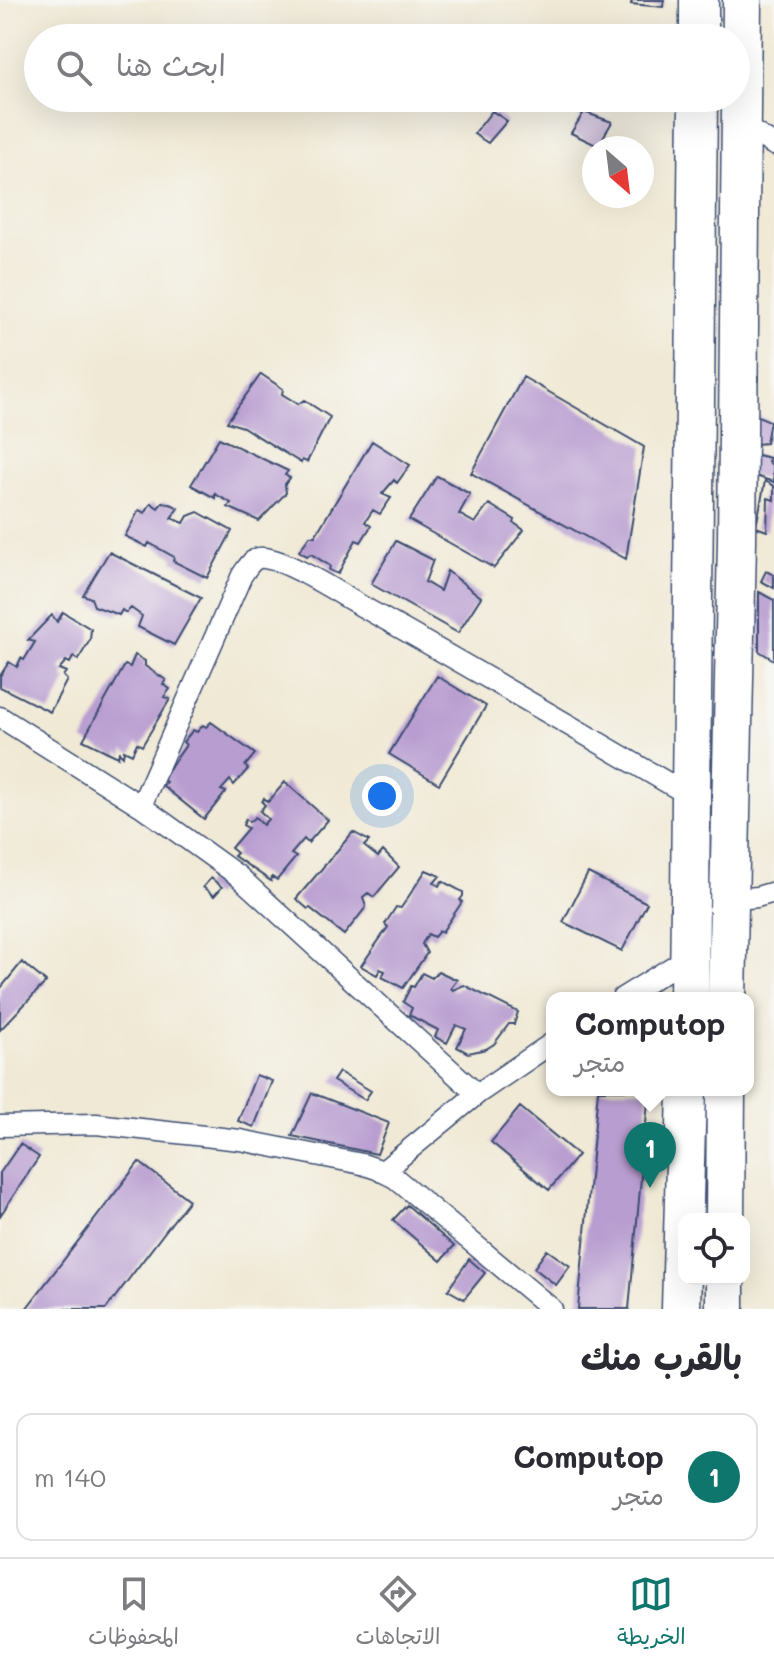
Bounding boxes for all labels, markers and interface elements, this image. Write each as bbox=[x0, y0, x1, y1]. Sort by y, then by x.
search box bbox=[24, 24, 750, 112]
text: ابحث هنا bbox=[116, 44, 226, 84]
icon: search bbox=[52, 46, 96, 90]
north arrow bbox=[582, 136, 654, 208]
your location bbox=[362, 776, 402, 816]
popup bbox=[546, 992, 754, 1096]
text: Computop bbox=[575, 1003, 725, 1043]
text: متجر bbox=[575, 1045, 625, 1079]
pin: 1 bbox=[624, 1122, 676, 1188]
map controls bbox=[678, 1213, 750, 1285]
button: locate bbox=[678, 1213, 750, 1285]
text: بالقرب منك bbox=[581, 1334, 742, 1379]
text: Computop bbox=[513, 1436, 664, 1476]
text: 140 m bbox=[34, 1460, 106, 1494]
text: 1 bbox=[708, 1460, 720, 1494]
text: متجر bbox=[613, 1478, 664, 1512]
tab: المحفوظات bbox=[88, 1572, 179, 1656]
tab: الاتجاهات bbox=[356, 1572, 440, 1656]
tab: الخريطة bbox=[617, 1572, 686, 1656]

